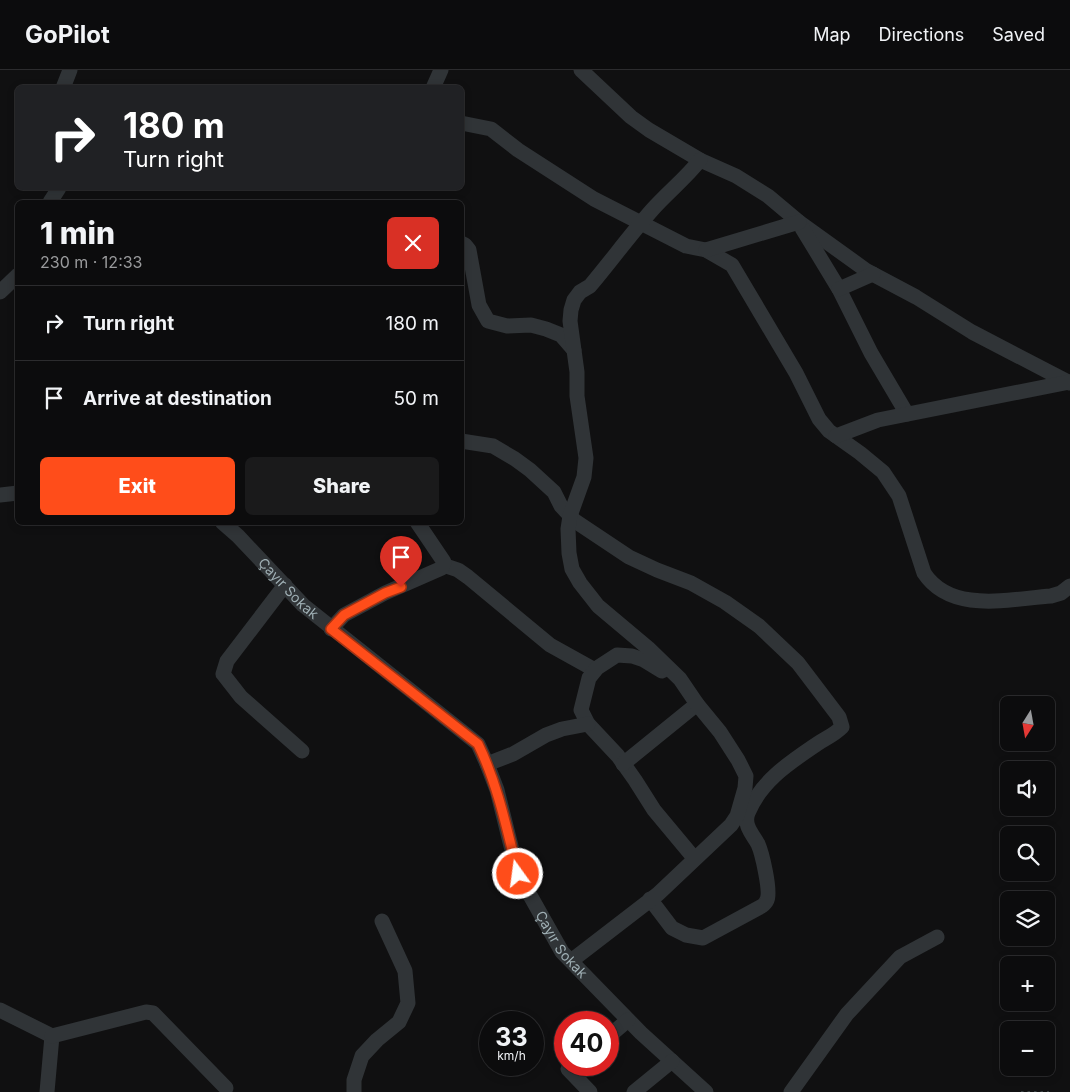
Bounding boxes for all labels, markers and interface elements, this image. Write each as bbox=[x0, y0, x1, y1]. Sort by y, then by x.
text: GoPilot bbox=[25, 20, 110, 49]
text: Map bbox=[813, 24, 851, 45]
text: Directions bbox=[879, 24, 964, 45]
text: Saved bbox=[992, 24, 1045, 45]
text: 180 m bbox=[123, 104, 225, 146]
icon: right bbox=[40, 105, 105, 170]
text: Turn right bbox=[123, 146, 224, 172]
text: 1 min bbox=[40, 215, 115, 251]
button: close bbox=[387, 217, 439, 269]
text: 230 m · 12:33 bbox=[40, 252, 143, 272]
icon: right bbox=[40, 309, 68, 337]
text: Turn right bbox=[83, 312, 174, 335]
text: 180 m bbox=[386, 312, 439, 335]
icon: arrive bbox=[40, 384, 68, 412]
text: Arrive at destination bbox=[83, 387, 272, 410]
text: 50 m bbox=[393, 387, 439, 410]
button: Exit bbox=[40, 457, 235, 515]
button: Share bbox=[245, 457, 439, 515]
pin bbox=[380, 536, 422, 587]
icon: arrive bbox=[387, 543, 415, 571]
street label: Çayır Sokak bbox=[255, 554, 323, 622]
north arrow bbox=[1000, 696, 1055, 751]
map controls bbox=[1000, 696, 1055, 1076]
button: sound bbox=[1000, 761, 1055, 816]
button: search bbox=[1000, 826, 1055, 881]
position arrow bbox=[491, 847, 543, 899]
button: layers bbox=[1000, 891, 1055, 946]
street label: Çayır Sokak bbox=[532, 908, 592, 981]
button: + bbox=[1000, 956, 1055, 1011]
speed limit sign: 40 bbox=[554, 1011, 619, 1076]
button: − bbox=[1000, 1021, 1055, 1076]
text: 33 bbox=[495, 1022, 528, 1052]
text: km/h bbox=[497, 1048, 526, 1063]

